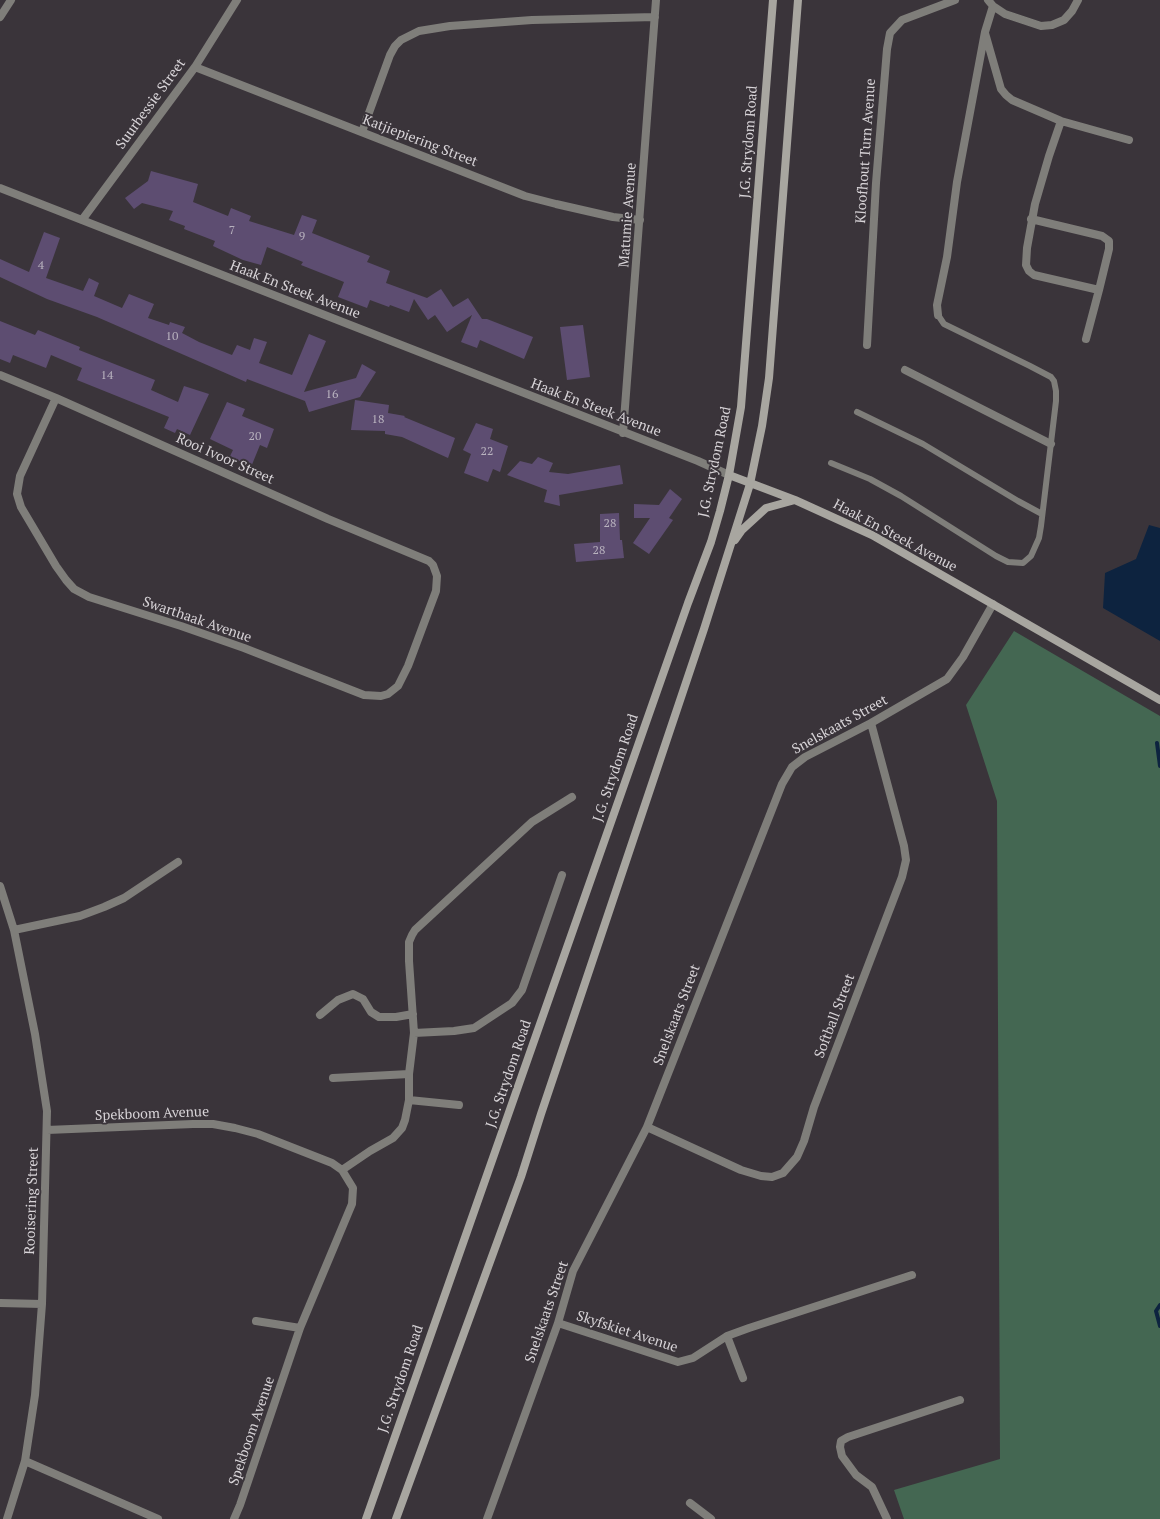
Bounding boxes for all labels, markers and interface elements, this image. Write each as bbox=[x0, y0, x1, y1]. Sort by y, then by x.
street label: Suurbessie Street bbox=[113, 55, 189, 153]
street label: Kloofhout Turn Avenue bbox=[853, 78, 879, 224]
street label: J.G. Strydom Road bbox=[737, 85, 761, 199]
street label: Katjiepiering Street bbox=[360, 111, 480, 171]
street label: Matumie Avenue bbox=[616, 162, 640, 268]
house number: 7 bbox=[229, 224, 235, 238]
house number: 9 bbox=[299, 230, 305, 244]
street label: Haak En Steek Avenue bbox=[228, 257, 362, 323]
house number: 4 bbox=[38, 259, 44, 273]
house number: 10 bbox=[166, 330, 178, 344]
house number: 14 bbox=[101, 369, 113, 383]
street label: Haak En Steek Avenue bbox=[529, 375, 663, 441]
house number: 16 bbox=[326, 388, 338, 402]
street label: J.G. Strydom Road bbox=[695, 405, 735, 519]
house number: 18 bbox=[372, 413, 384, 427]
street label: Rooi Ivoor Street bbox=[174, 430, 276, 488]
house number: 20 bbox=[249, 430, 261, 444]
house number: 22 bbox=[481, 445, 493, 459]
street label: Haak En Steek Avenue bbox=[830, 496, 960, 576]
house number: 28 bbox=[604, 517, 616, 531]
house number: 28 bbox=[593, 544, 605, 558]
street label: Swarthaak Avenue bbox=[140, 593, 254, 647]
street label: Snelskaats Street bbox=[789, 692, 891, 758]
street label: J.G. Strydom Road bbox=[590, 712, 642, 824]
street label: Snelskaats Street bbox=[650, 962, 704, 1068]
street label: Softball Street bbox=[811, 971, 859, 1061]
street label: J.G. Strydom Road bbox=[483, 1018, 535, 1130]
street label: Spekboom Avenue bbox=[95, 1104, 209, 1124]
street label: Rooisering Street bbox=[22, 1147, 42, 1255]
street label: Snelskaats Street bbox=[522, 1259, 572, 1365]
street label: Skyfskiet Avenue bbox=[574, 1308, 680, 1356]
street label: J.G. Strydom Road bbox=[375, 1323, 427, 1435]
street label: Spekboom Avenue bbox=[225, 1374, 279, 1488]

